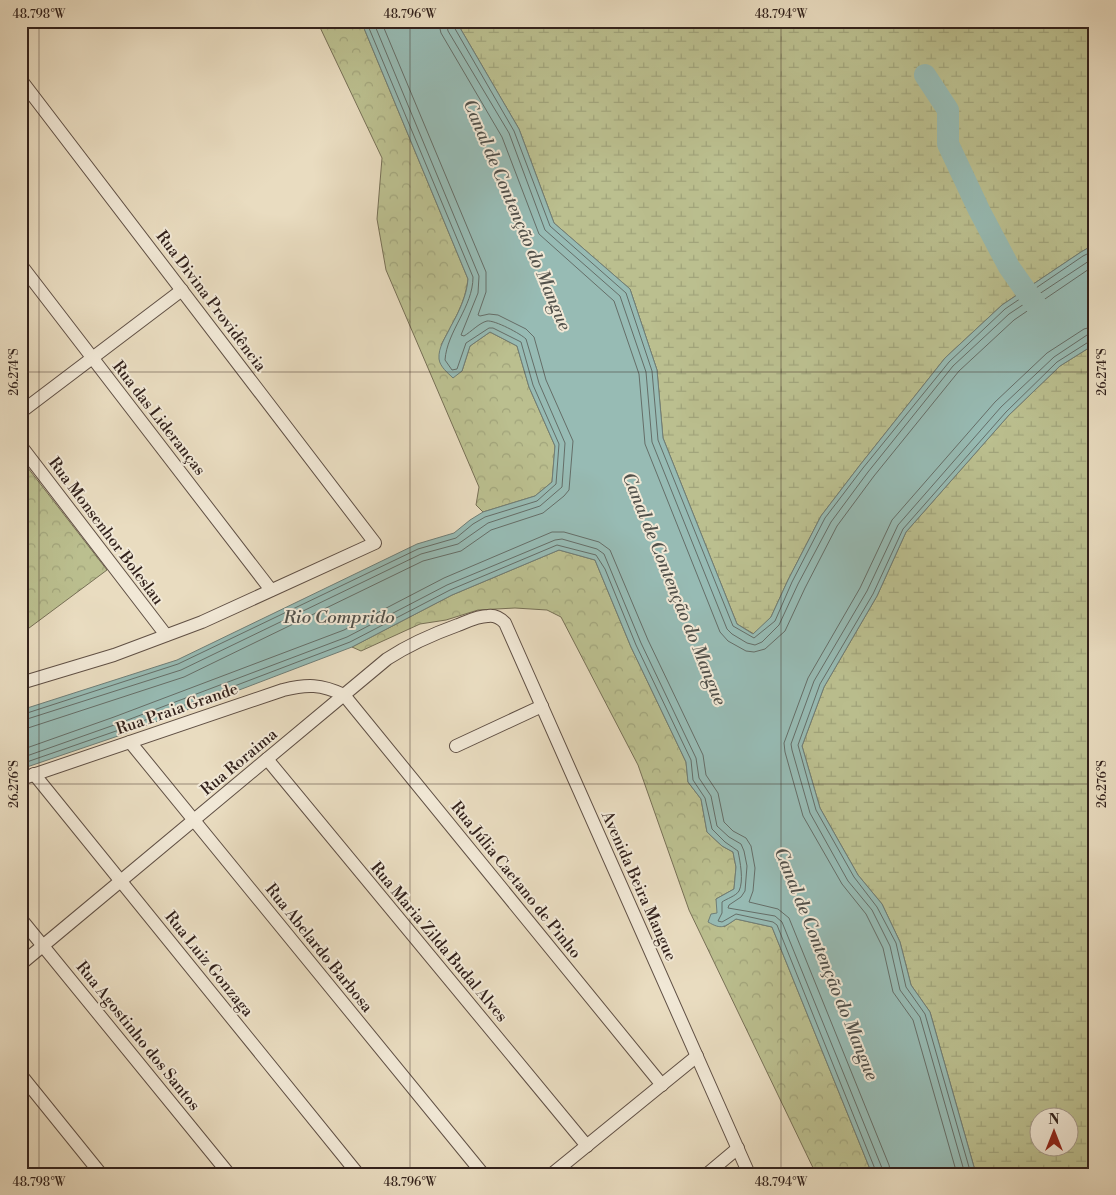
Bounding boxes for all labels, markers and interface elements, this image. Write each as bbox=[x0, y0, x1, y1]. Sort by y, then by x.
text: 48.798°W bbox=[13, 7, 67, 22]
text: 48.796°W bbox=[384, 7, 438, 22]
text: 48.794°W bbox=[755, 7, 808, 22]
water label: Canal de Contenção do Mangue bbox=[458, 96, 577, 335]
street label: Rua Divina Providência bbox=[151, 227, 271, 376]
text: 26.274°S bbox=[7, 348, 22, 396]
text: 26.274°S bbox=[1095, 348, 1110, 396]
street label: Rua das Lideranças bbox=[108, 357, 210, 479]
street label: Rua Monsenhor Boleslau bbox=[44, 453, 168, 609]
water label: Canal de Contenção do Mangue bbox=[617, 469, 732, 709]
water label: Rio Comprido bbox=[282, 606, 395, 629]
street label: Rua Praia Grande bbox=[113, 679, 241, 739]
street label: Rua Roraima bbox=[197, 724, 282, 800]
text: 26.276°S bbox=[7, 760, 22, 808]
text: 26.276°S bbox=[1095, 760, 1110, 808]
street label: Rua Júlia Caetano de Pinho bbox=[446, 797, 586, 963]
street label: Avenida Beira Mangue bbox=[597, 807, 681, 964]
water label: Canal de Contenção do Mangue bbox=[769, 844, 884, 1084]
street label: Rua Maria Zilda Budal Alves bbox=[366, 858, 512, 1026]
street label: Rua Abelardo Barbosa bbox=[261, 880, 378, 1017]
street label: Rua Luiz Gonzaga bbox=[160, 907, 258, 1022]
street label: Rua Agostinho dos Santos bbox=[72, 957, 204, 1115]
north arrow bbox=[1028, 1108, 1078, 1158]
text: N bbox=[1048, 1111, 1060, 1129]
text: 48.798°W bbox=[13, 1175, 67, 1190]
text: 48.796°W bbox=[384, 1175, 438, 1190]
text: 48.794°W bbox=[755, 1175, 808, 1190]

